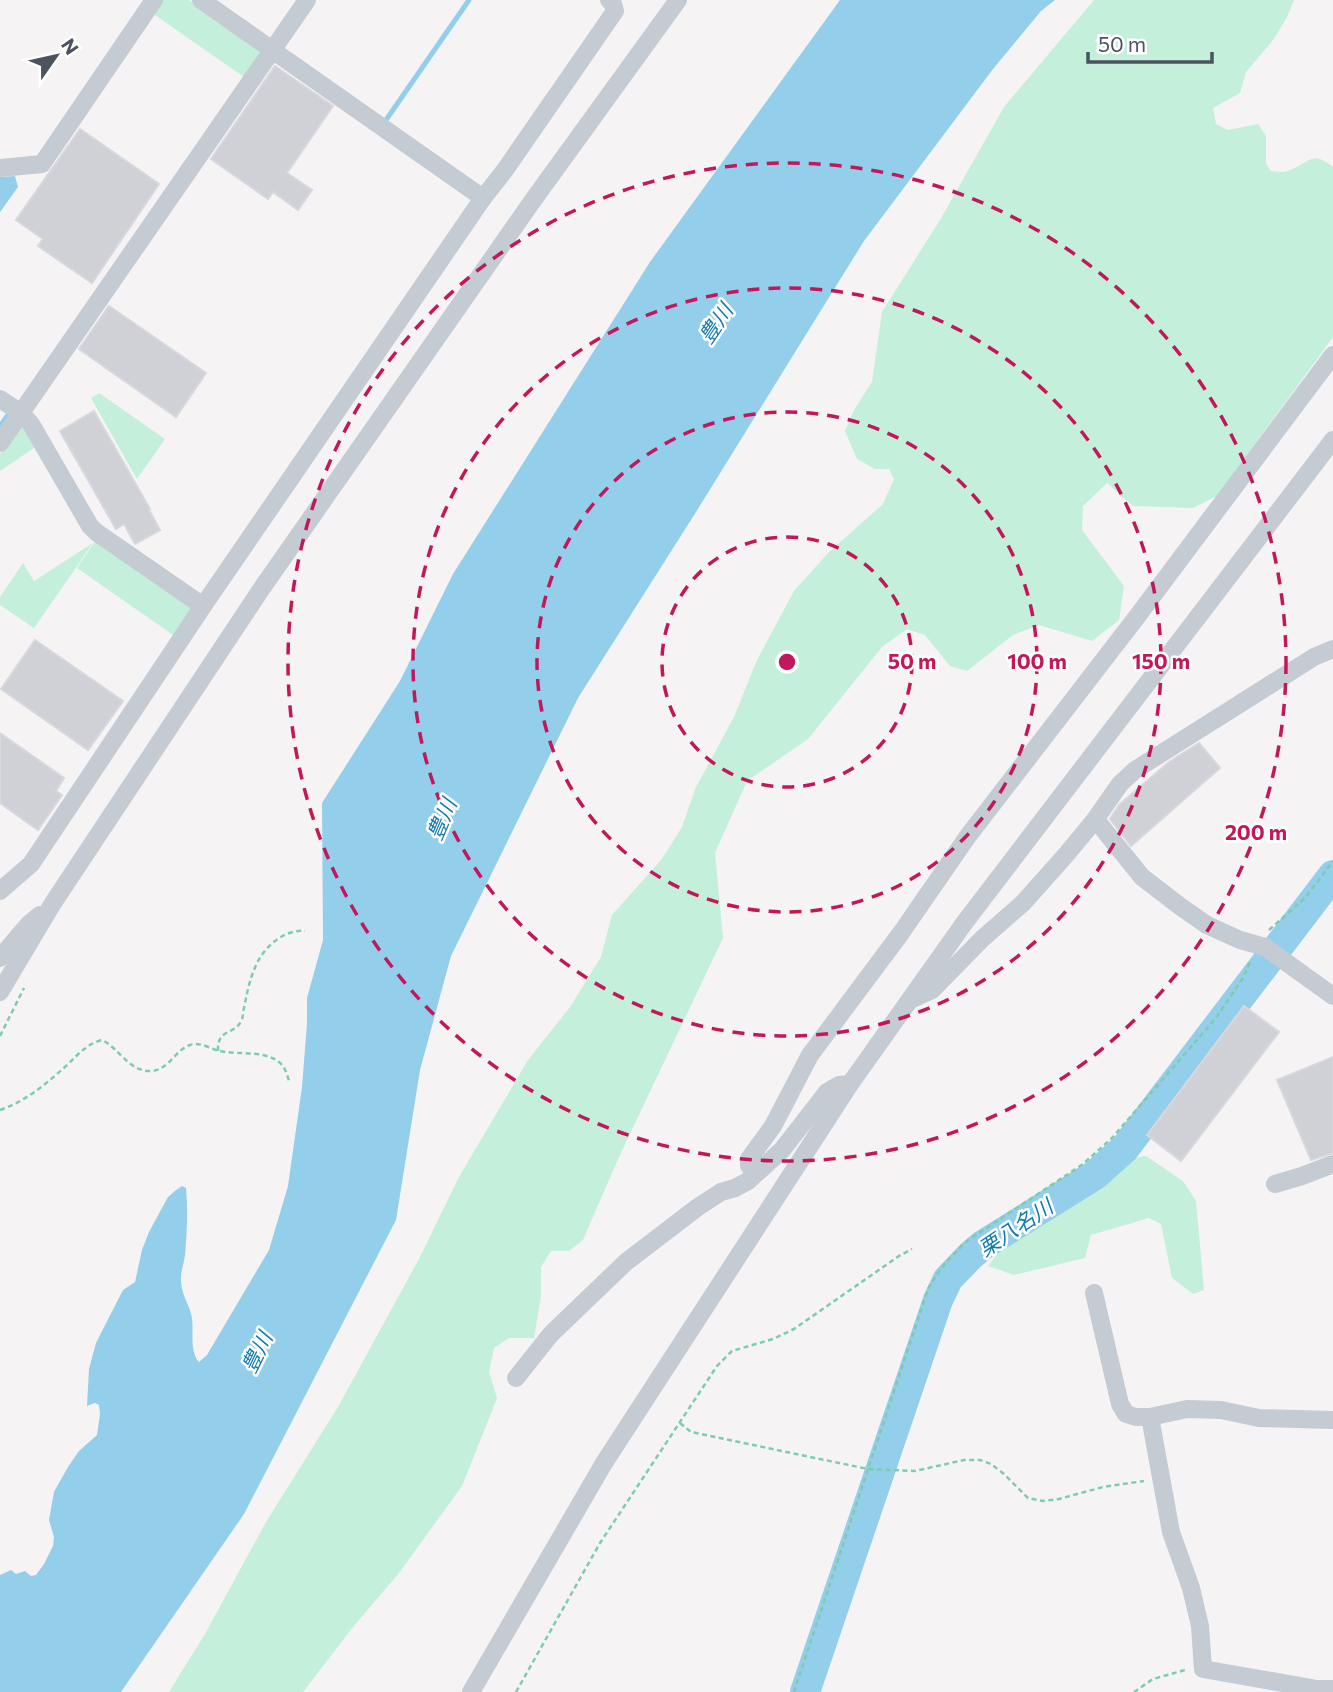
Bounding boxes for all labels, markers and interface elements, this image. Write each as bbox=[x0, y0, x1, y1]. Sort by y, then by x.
north arrow bbox=[21, 21, 91, 91]
scale bar bbox=[1088, 21, 1212, 65]
text: 50 m bbox=[1098, 31, 1146, 56]
text: N bbox=[57, 34, 84, 59]
water label: 豊川 bbox=[693, 297, 738, 347]
text: 50 m bbox=[888, 648, 936, 673]
text: 100 m bbox=[1007, 648, 1067, 673]
text: 150 m bbox=[1132, 648, 1190, 673]
centre of rings bbox=[775, 650, 799, 674]
water label: 豊川 bbox=[421, 793, 461, 843]
text: 200 m bbox=[1225, 819, 1287, 844]
water label: 栗八名川 bbox=[973, 1192, 1058, 1261]
water label: 豊川 bbox=[236, 1326, 277, 1376]

